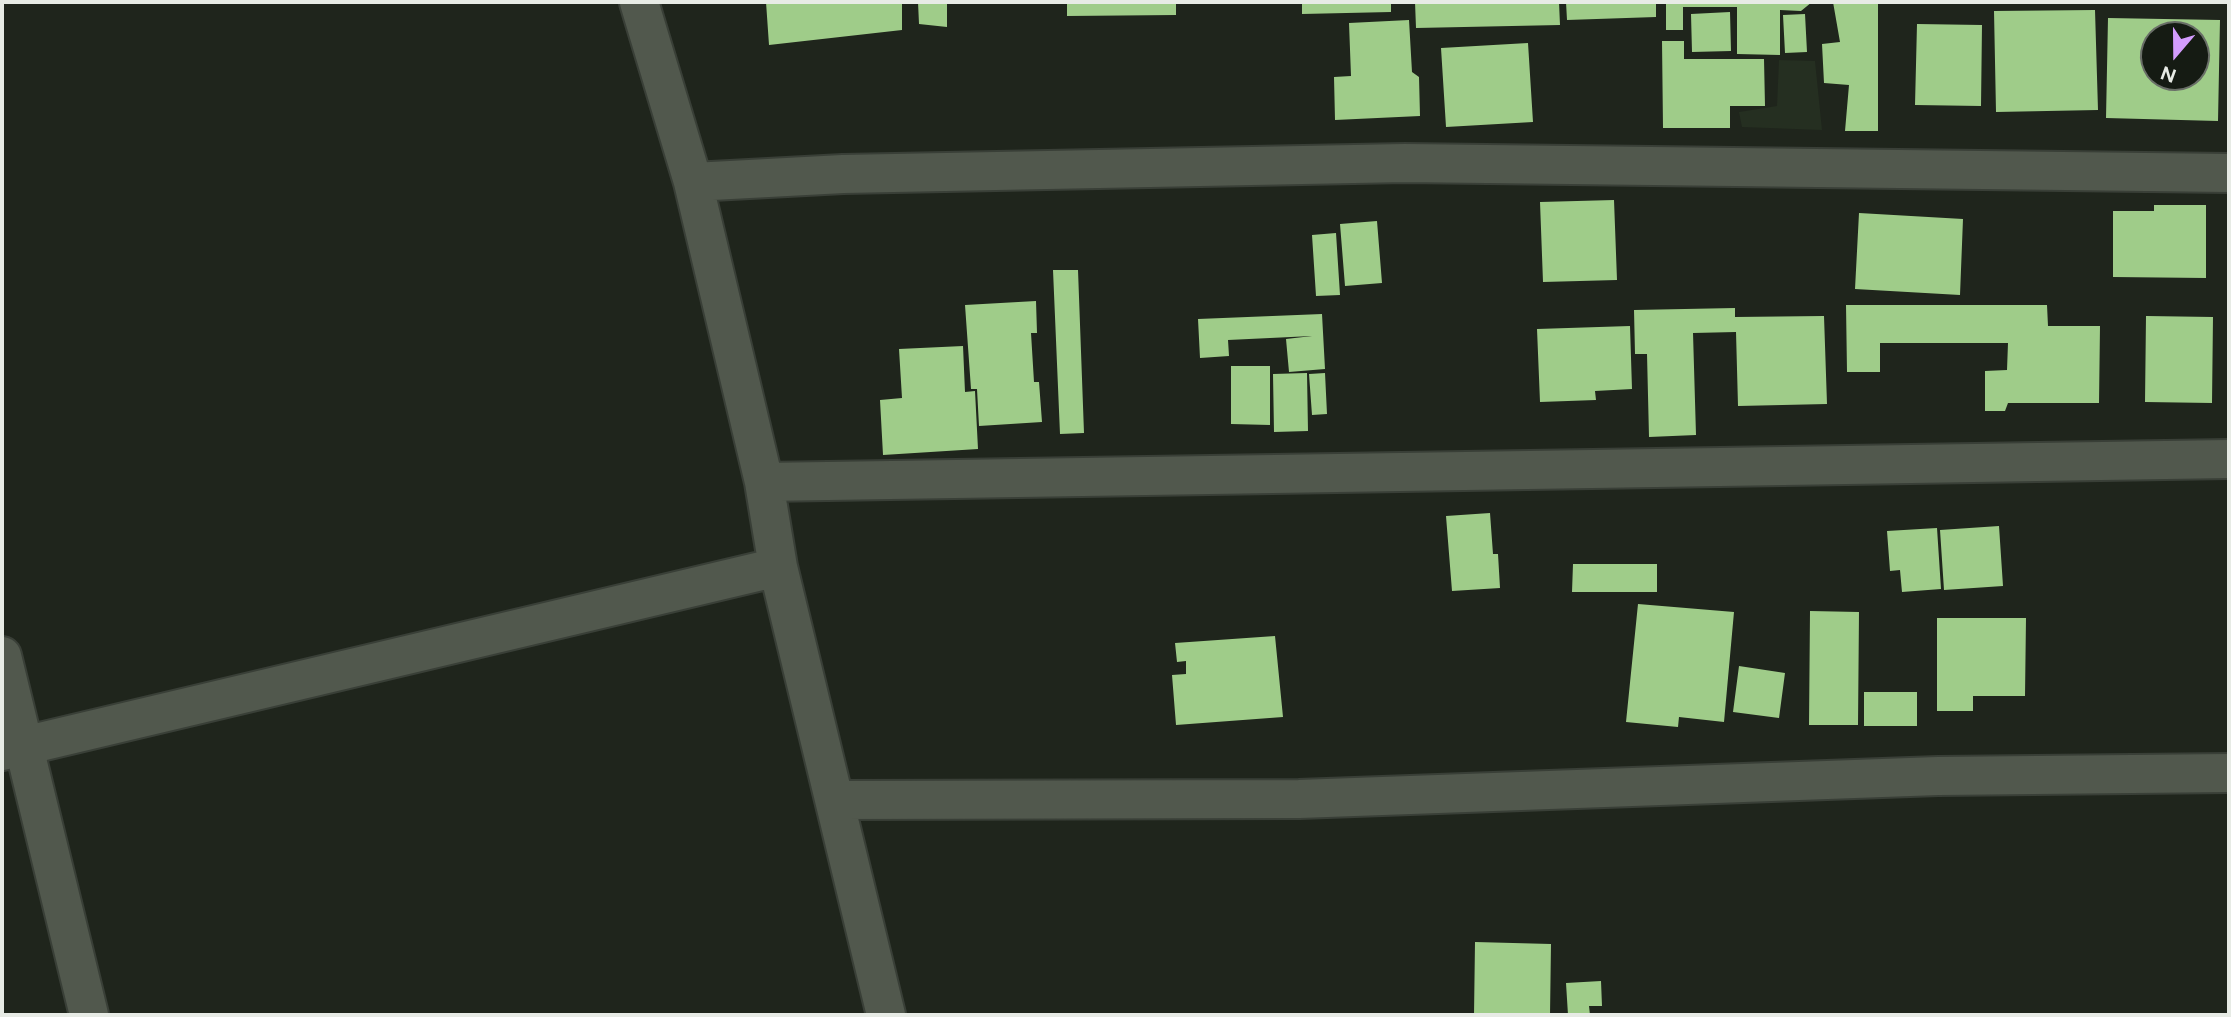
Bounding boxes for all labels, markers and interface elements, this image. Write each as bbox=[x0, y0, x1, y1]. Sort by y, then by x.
north arrow bbox=[2140, 21, 2210, 91]
text: N bbox=[2157, 61, 2179, 88]

